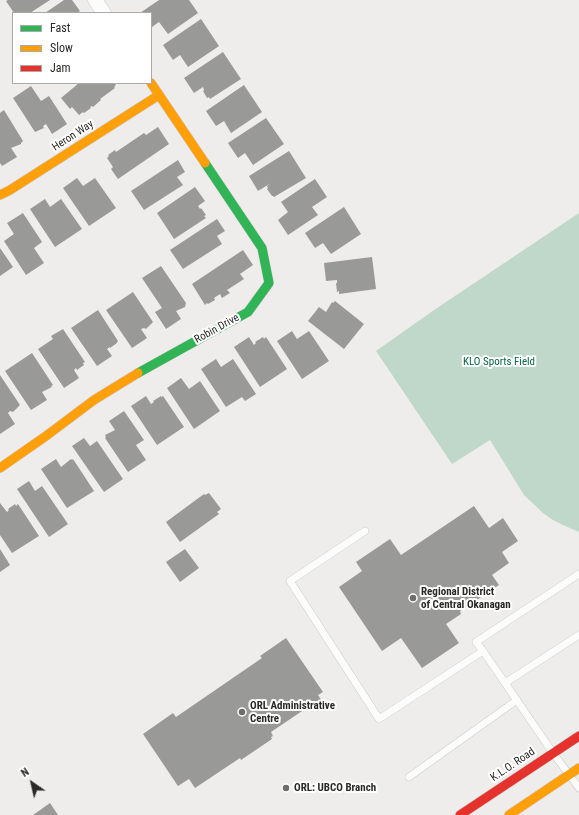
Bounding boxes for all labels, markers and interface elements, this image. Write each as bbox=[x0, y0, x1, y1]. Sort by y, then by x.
legend bbox=[12, 12, 152, 84]
text: Fast bbox=[50, 21, 70, 35]
text: Slow bbox=[50, 41, 73, 55]
text: Jam bbox=[50, 61, 71, 75]
street label: Heron Way bbox=[50, 118, 96, 154]
street label: Robin Drive bbox=[192, 311, 242, 347]
park label: KLO Sports Field bbox=[463, 355, 535, 369]
place label: Regional District of Central Okanagan bbox=[421, 585, 511, 611]
marker: Regional District of Central Okanagan bbox=[408, 593, 418, 603]
place label: ORL Administrative Centre bbox=[250, 699, 335, 725]
marker: ORL Administrative Centre bbox=[237, 707, 247, 717]
street label: K.L.O. Road bbox=[488, 745, 538, 785]
north arrow bbox=[12, 763, 52, 803]
text: N bbox=[19, 765, 31, 780]
place label: ORL: UBCO Branch bbox=[294, 781, 376, 795]
marker: ORL: UBCO Branch bbox=[281, 783, 291, 793]

